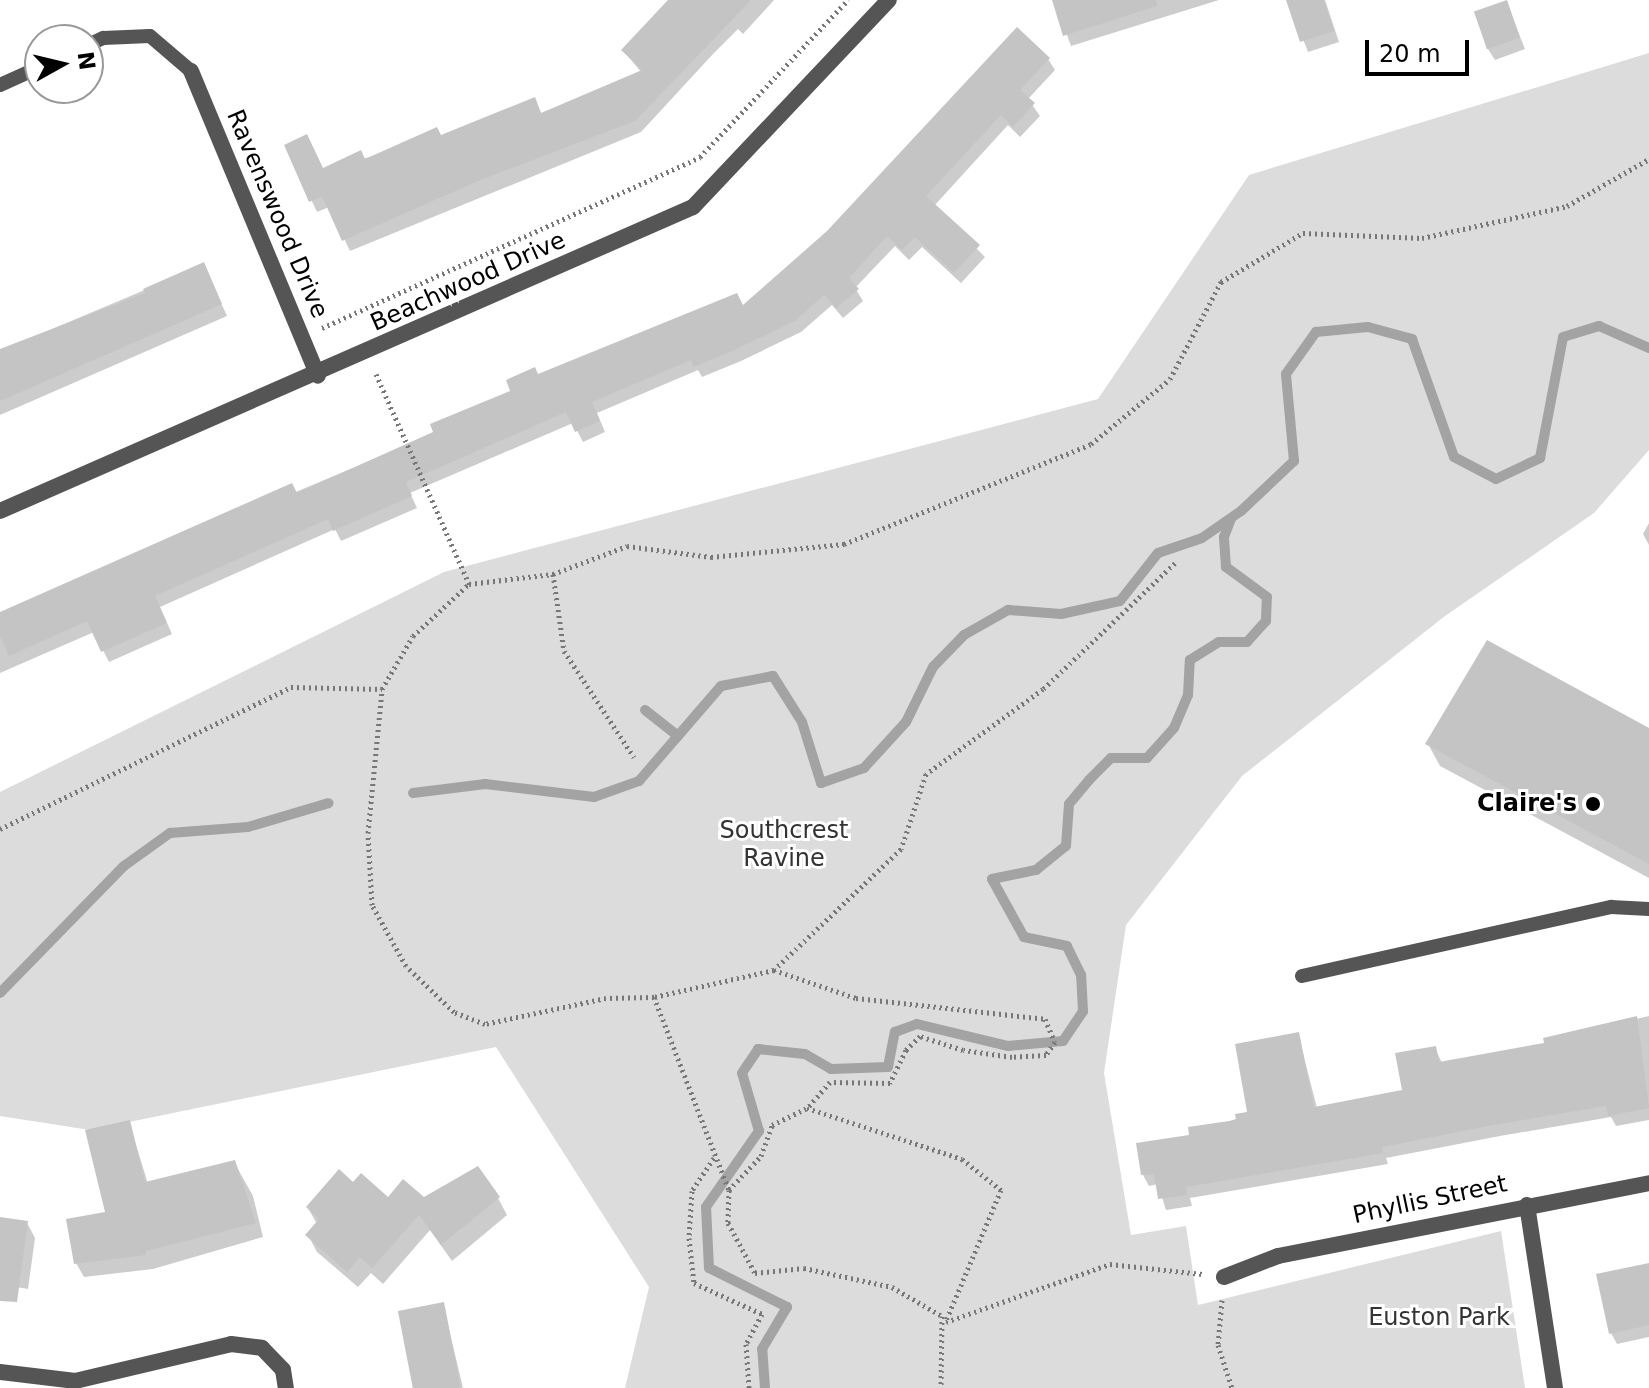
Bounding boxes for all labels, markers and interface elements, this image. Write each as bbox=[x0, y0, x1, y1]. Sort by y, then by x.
north arrow bbox=[24, 24, 104, 104]
scale bar bbox=[1369, 24, 1473, 74]
text: 20 m bbox=[1379, 40, 1441, 68]
text: N bbox=[73, 50, 100, 72]
street label: Ravenswood Drive bbox=[220, 106, 334, 322]
street label: Beachwood Drive bbox=[366, 226, 570, 338]
place label: Claire's bbox=[1477, 790, 1577, 818]
marker: Claire's bbox=[1584, 795, 1602, 813]
park label: Southcrest Ravine bbox=[720, 817, 848, 873]
street label: Phyllis Street bbox=[1350, 1170, 1510, 1230]
park label: Euston Park bbox=[1368, 1304, 1510, 1332]

